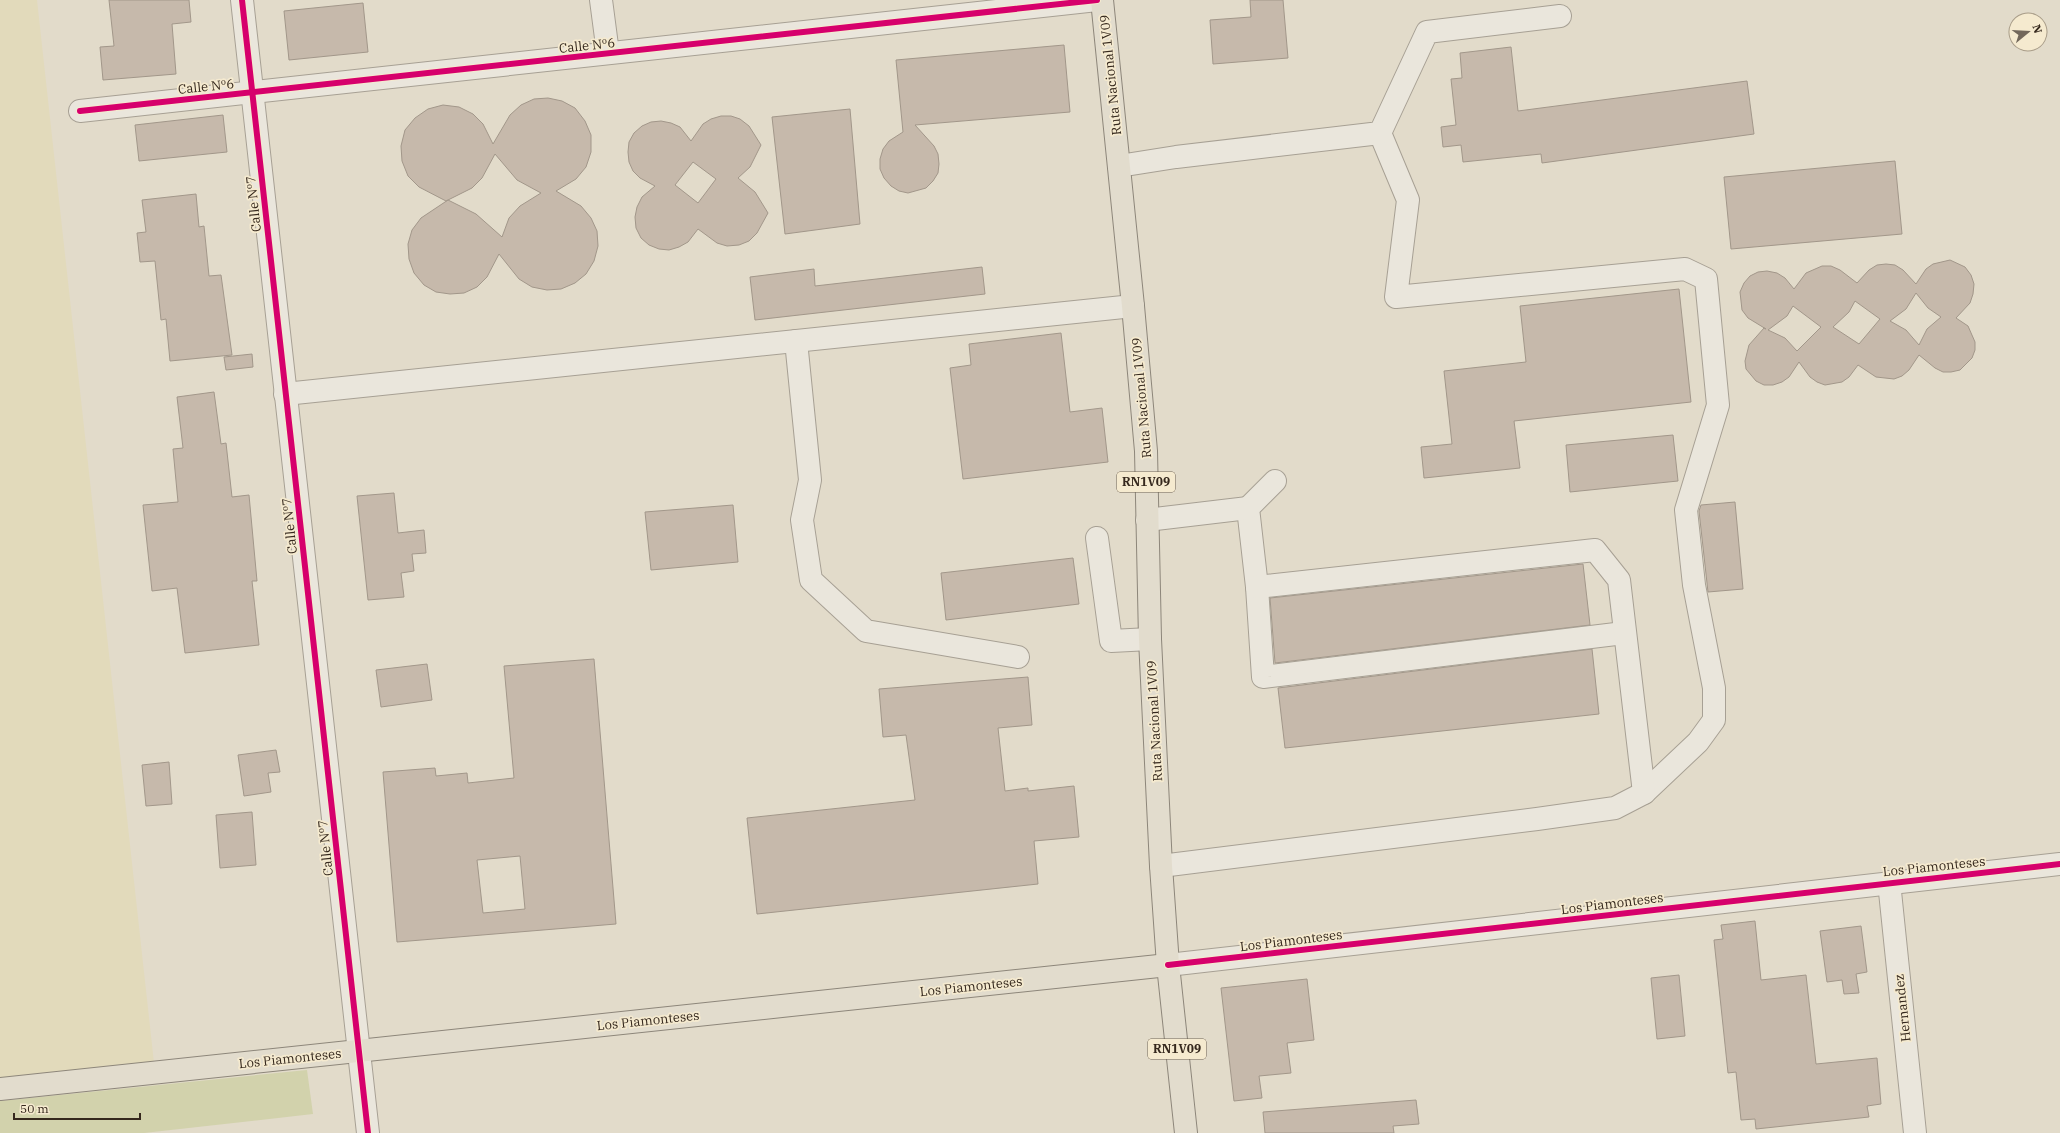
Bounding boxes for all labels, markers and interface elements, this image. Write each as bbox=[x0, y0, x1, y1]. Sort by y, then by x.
north arrow bbox=[2008, 12, 2048, 52]
street label: Ruta Nacional 1V09 bbox=[1096, 14, 1125, 136]
text: N bbox=[2030, 23, 2046, 35]
street label: Calle Nº6 bbox=[558, 34, 616, 57]
street label: Calle Nº6 bbox=[177, 75, 235, 98]
street label: Calle Nº7 bbox=[242, 175, 265, 233]
street label: Ruta Nacional 1V09 bbox=[1128, 337, 1155, 459]
road number: RN1V09 bbox=[1117, 472, 1175, 492]
street label: Calle Nº7 bbox=[278, 497, 301, 555]
street label: Ruta Nacional 1V09 bbox=[1143, 660, 1166, 782]
street label: Calle Nº7 bbox=[314, 819, 337, 877]
street label: Los Piamonteses bbox=[1882, 853, 1986, 880]
street label: Los Piamonteses bbox=[1560, 889, 1664, 918]
street label: Los Piamonteses bbox=[1239, 926, 1343, 955]
street label: Los Piamonteses bbox=[919, 973, 1023, 1000]
street label: Hernandez bbox=[1890, 973, 1915, 1043]
street label: Los Piamonteses bbox=[596, 1007, 700, 1034]
road number: RN1V09 bbox=[1148, 1039, 1206, 1059]
street label: Los Piamonteses bbox=[238, 1045, 342, 1072]
scale bar bbox=[14, 1095, 140, 1121]
text: 50 m bbox=[20, 1101, 49, 1116]

